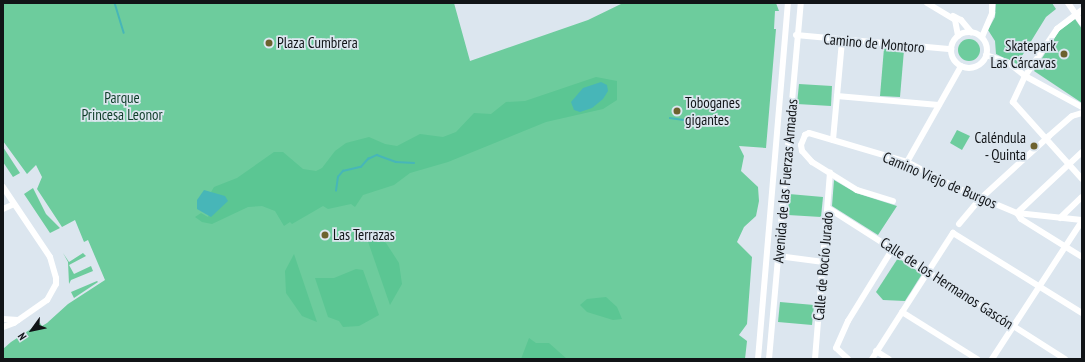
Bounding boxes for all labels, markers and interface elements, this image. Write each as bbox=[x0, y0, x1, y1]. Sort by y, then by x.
street label: Camino de Montoro bbox=[823, 30, 925, 56]
place label: Plaza Cumbrera bbox=[277, 34, 358, 52]
place label: Skatepark Las Cárcavas bbox=[991, 36, 1056, 71]
marker: Plaza Cumbrera bbox=[264, 38, 274, 48]
marker: Skatepark Las Cárcavas bbox=[1059, 49, 1069, 59]
park label: Parque Princesa Leonor bbox=[81, 88, 163, 123]
place label: Toboganes gigantes bbox=[685, 93, 740, 128]
street label: Avenida de las Fuerzas Armadas bbox=[769, 98, 801, 264]
marker: Toboganes gigantes bbox=[672, 106, 682, 116]
place label: Caléndula - Quinta bbox=[975, 128, 1026, 163]
marker: Caléndula - Quinta bbox=[1029, 141, 1039, 151]
street label: Camino Viejo de Burgos bbox=[880, 148, 1000, 212]
street label: Calle de Rocío Jurado bbox=[809, 211, 837, 321]
place label: Las Terrazas bbox=[333, 226, 395, 244]
marker: Las Terrazas bbox=[320, 230, 330, 240]
street label: Calle de los Hermanos Gascón bbox=[877, 233, 1017, 333]
north arrow bbox=[12, 310, 52, 350]
text: N bbox=[14, 330, 29, 343]

